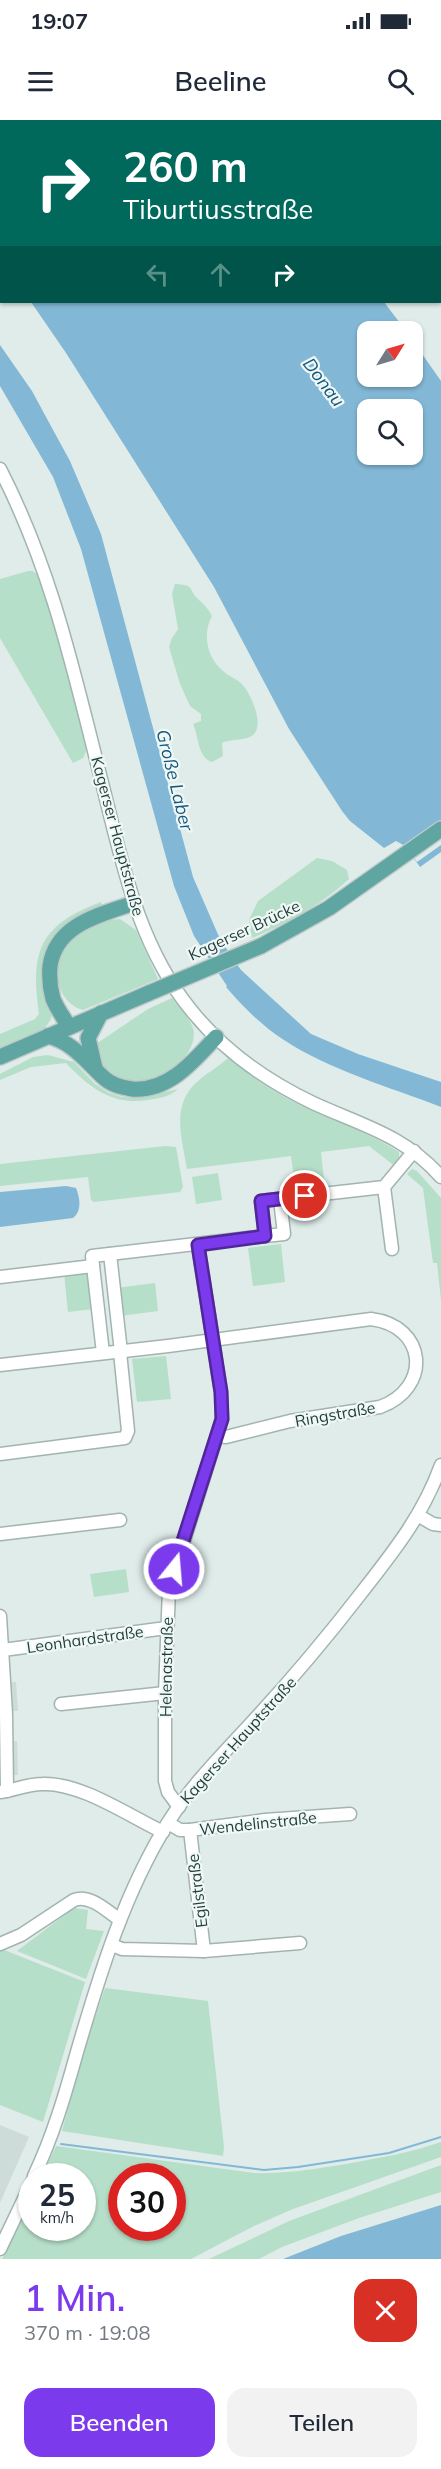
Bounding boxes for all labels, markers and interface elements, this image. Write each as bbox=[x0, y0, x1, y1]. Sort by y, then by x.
text: 19:07 bbox=[30, 7, 88, 35]
text: Beeline bbox=[174, 64, 267, 98]
icon: menu bbox=[24, 65, 57, 98]
icon: search bbox=[384, 65, 417, 98]
text: 260 m bbox=[123, 140, 248, 193]
icon: right bbox=[24, 144, 102, 222]
text: Tiburtiusstraße bbox=[123, 192, 313, 226]
icon: left bbox=[141, 258, 174, 291]
icon: ahead bbox=[204, 258, 237, 291]
icon: right bbox=[267, 258, 300, 291]
north arrow bbox=[357, 321, 423, 387]
map controls bbox=[357, 321, 423, 465]
water label: Donau bbox=[298, 353, 350, 411]
button: search bbox=[357, 399, 423, 465]
water label: Große Laber bbox=[151, 727, 199, 834]
street label: Kagerser Hauptstraße bbox=[87, 754, 149, 918]
street label: Kagerser Brücke bbox=[185, 895, 303, 965]
pin bbox=[279, 1170, 330, 1221]
icon: arrive bbox=[288, 1179, 321, 1212]
street label: Ringstraße bbox=[293, 1397, 377, 1431]
position arrow bbox=[142, 1537, 206, 1601]
street label: Helenastraße bbox=[155, 1617, 177, 1717]
street label: Leonhardstraße bbox=[25, 1621, 145, 1657]
street label: Kagerser Hauptstraße bbox=[176, 1672, 300, 1808]
street label: Wendelinstraße bbox=[198, 1807, 318, 1839]
street label: Egilstraße bbox=[183, 1853, 211, 1929]
speed limit sign: 30 bbox=[108, 2163, 186, 2241]
text: 25 bbox=[39, 2176, 75, 2214]
text: km/h bbox=[40, 2208, 74, 2227]
text: 1 Min. bbox=[24, 2275, 125, 2320]
button: close bbox=[354, 2279, 417, 2342]
text: 370 m · 19:08 bbox=[24, 2320, 150, 2345]
button: Beenden bbox=[24, 2388, 215, 2457]
button: Teilen bbox=[227, 2388, 417, 2457]

